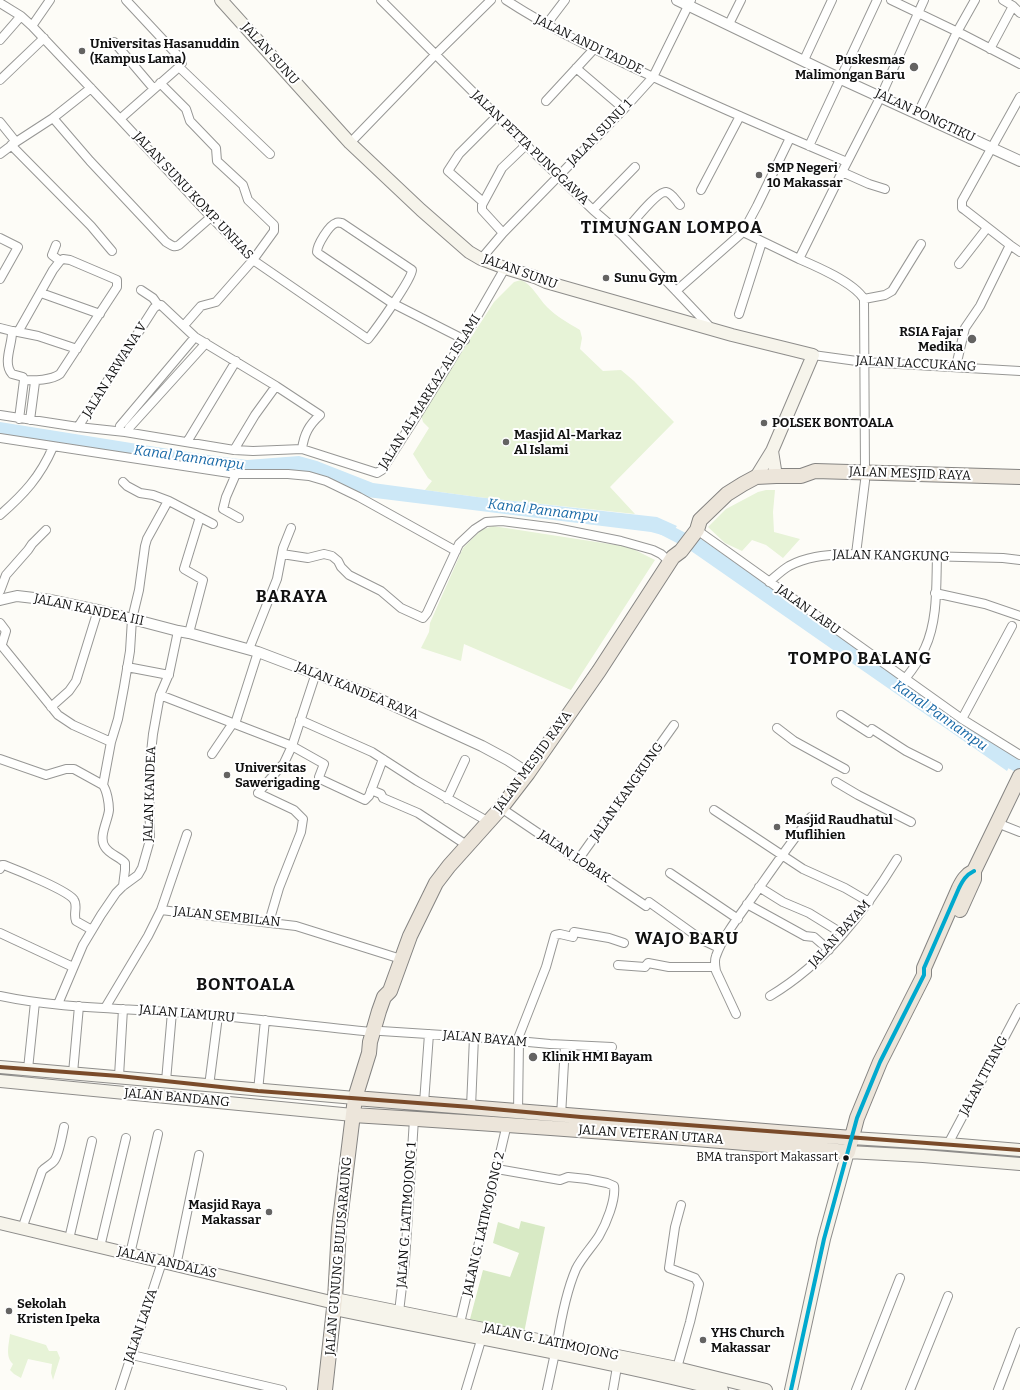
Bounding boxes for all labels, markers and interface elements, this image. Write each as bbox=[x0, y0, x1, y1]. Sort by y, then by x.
street label: JALAN ANDI TADDE bbox=[532, 12, 646, 78]
street label: JALAN SUNU bbox=[238, 20, 302, 88]
place label: Universitas Hasanuddin (Kampus Lama) bbox=[90, 36, 239, 67]
marker: Universitas Hasanuddin (Kampus Lama) bbox=[77, 46, 87, 56]
place label: Puskesmas Malimongan Baru bbox=[795, 52, 905, 83]
marker: Puskesmas Malimongan Baru bbox=[908, 61, 920, 73]
street label: JALAN PONGTIKU bbox=[873, 86, 977, 146]
street label: JALAN PETTA PUNGGAWA bbox=[468, 88, 592, 208]
street label: JALAN SUNU 1 bbox=[564, 97, 636, 169]
street label: JALAN SUNU KOMP. UNHAS bbox=[130, 129, 256, 263]
place label: SMP Negeri 10 Makassar bbox=[767, 160, 843, 191]
marker: SMP Negeri 10 Makassar bbox=[754, 170, 764, 180]
district label: TIMUNGAN LOMPOA bbox=[581, 218, 763, 238]
street label: JALAN SUNU bbox=[480, 251, 560, 293]
place label: Sunu Gym bbox=[614, 270, 678, 286]
marker: Sunu Gym bbox=[601, 273, 611, 283]
street label: JALAN AL MARKAZ AL ISLAMI bbox=[376, 312, 484, 472]
street label: JALAN ARWANA V bbox=[79, 319, 151, 421]
place label: RSIA Fajar Medika bbox=[899, 324, 963, 355]
marker: RSIA Fajar Medika bbox=[966, 333, 978, 345]
street label: JALAN LACCUKANG bbox=[855, 353, 977, 375]
place label: POLSEK BONTOALA bbox=[772, 415, 893, 431]
marker: POLSEK BONTOALA bbox=[759, 418, 769, 428]
place label: Masjid Al-Markaz Al Islami bbox=[514, 427, 622, 458]
marker: Masjid Al-Markaz Al Islami bbox=[501, 437, 511, 447]
water label: Kanal Pannampu bbox=[133, 442, 245, 474]
street label: JALAN MESJID RAYA bbox=[849, 464, 971, 484]
water label: Kanal Pannampu bbox=[487, 496, 599, 526]
street label: JALAN KANGKUNG bbox=[832, 547, 950, 565]
street label: JALAN LABU bbox=[773, 582, 843, 638]
district label: BARAYA bbox=[256, 587, 328, 607]
street label: JALAN KANDEA III bbox=[33, 591, 145, 629]
district label: TOMPO BALANG bbox=[788, 649, 932, 669]
street label: JALAN KANDEA RAYA bbox=[293, 659, 421, 723]
water label: Kanal Pannampu bbox=[890, 677, 990, 755]
street label: JALAN MESJID RAYA bbox=[491, 708, 575, 816]
street label: JALAN KANGKUNG bbox=[587, 740, 667, 844]
street label: JALAN KANDEA bbox=[141, 746, 159, 842]
place label: Universitas Sawerigading bbox=[235, 760, 320, 791]
marker: Universitas Sawerigading bbox=[222, 770, 232, 780]
place label: Masjid Raudhatul Muflihien bbox=[785, 812, 893, 843]
marker: Masjid Raudhatul Muflihien bbox=[772, 822, 782, 832]
street label: JALAN LOBAK bbox=[535, 827, 613, 887]
street label: JALAN BAYAM bbox=[806, 897, 874, 971]
street label: JALAN SEMBILAN bbox=[173, 904, 281, 930]
district label: WAJO BARU bbox=[635, 929, 739, 949]
district label: BONTOALA bbox=[196, 975, 296, 995]
street label: JALAN LAMURU bbox=[138, 1002, 236, 1026]
street label: JALAN BAYAM bbox=[442, 1028, 528, 1050]
street label: JALAN TITANG bbox=[956, 1033, 1012, 1119]
place label: Klinik HMI Bayam bbox=[542, 1049, 653, 1065]
marker: Klinik HMI Bayam bbox=[527, 1051, 539, 1063]
street label: JALAN BANDANG bbox=[124, 1086, 230, 1110]
street label: JALAN VETERAN UTARA bbox=[578, 1122, 724, 1148]
street label: JALAN G. LATIMOJONG 1 bbox=[394, 1142, 420, 1288]
street label: JALAN G. LATIMOJONG 2 bbox=[460, 1150, 508, 1298]
place label: BMA transport Makassart bbox=[696, 1151, 838, 1165]
marker: BMA transport Makassart bbox=[841, 1153, 851, 1163]
street label: JALAN GUNUNG BULUSARAUNG bbox=[323, 1156, 355, 1356]
place label: Masjid Raya Makassar bbox=[188, 1197, 261, 1228]
marker: Masjid Raya Makassar bbox=[264, 1207, 274, 1217]
street label: JALAN ANDALAS bbox=[116, 1244, 218, 1282]
street label: JALAN LAIYA bbox=[121, 1287, 161, 1365]
place label: Sekolah Kristen Ipeka bbox=[17, 1296, 100, 1327]
marker: Sekolah Kristen Ipeka bbox=[4, 1306, 14, 1316]
street label: JALAN G. LATIMOJONG bbox=[482, 1320, 620, 1364]
place label: YHS Church Makassar bbox=[711, 1325, 785, 1356]
marker: YHS Church Makassar bbox=[698, 1335, 708, 1345]

